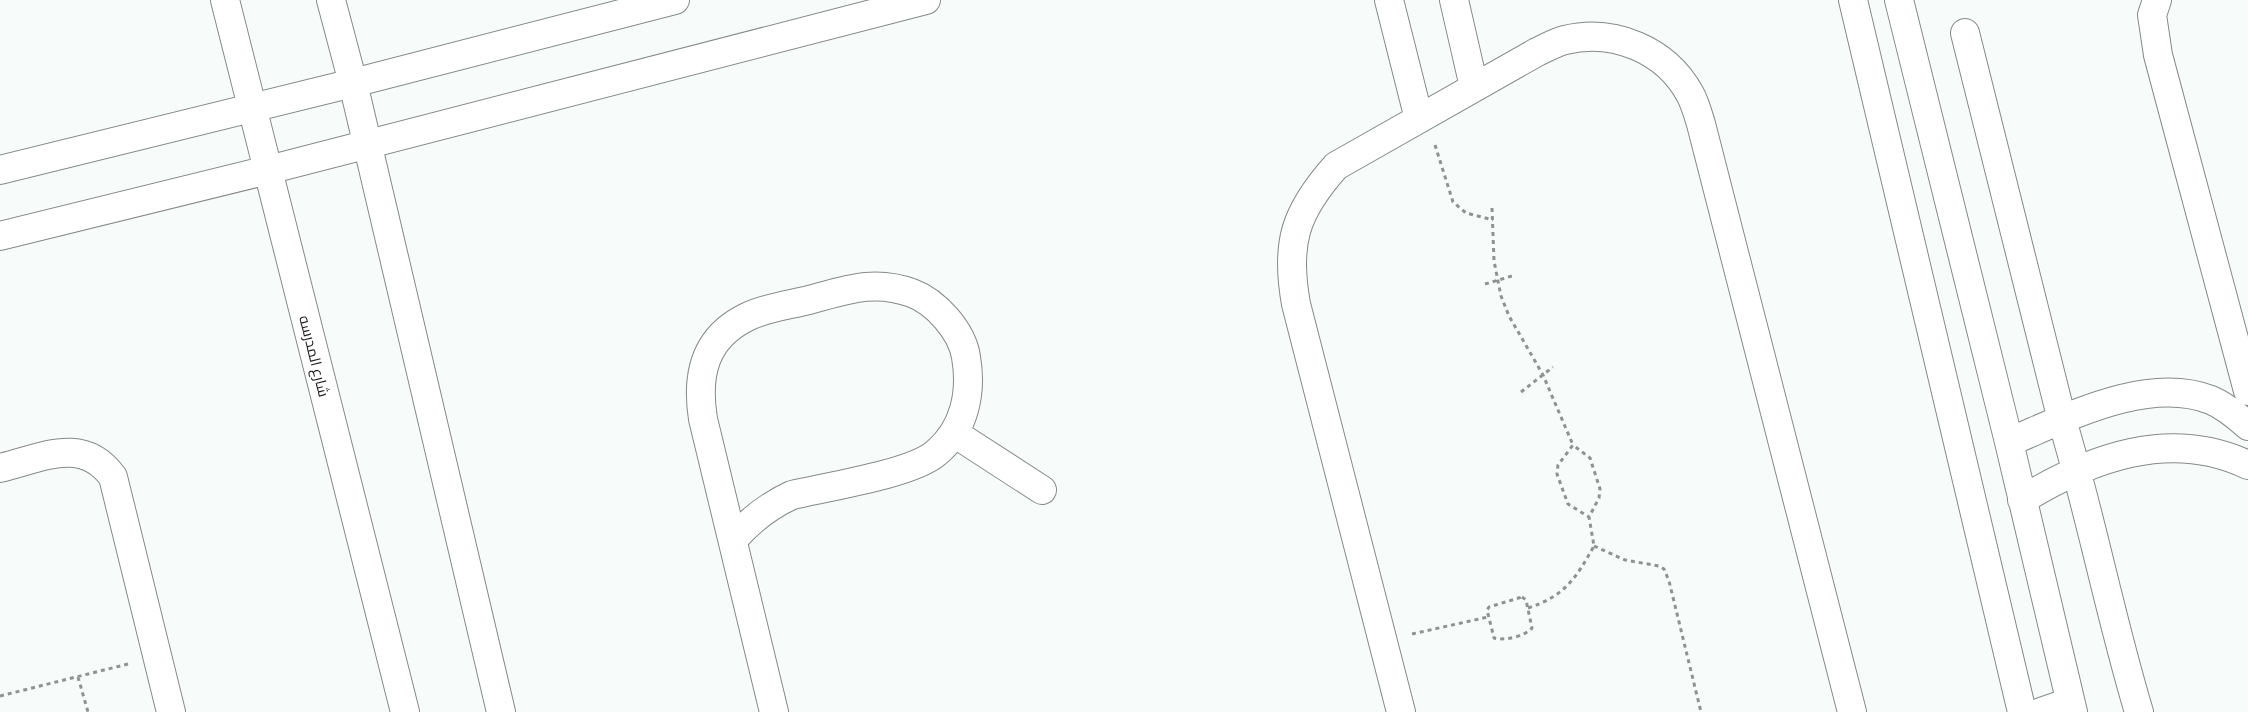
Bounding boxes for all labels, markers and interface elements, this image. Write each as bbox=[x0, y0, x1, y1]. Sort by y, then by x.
street label: شارع المدرسه bbox=[293, 313, 334, 399]

